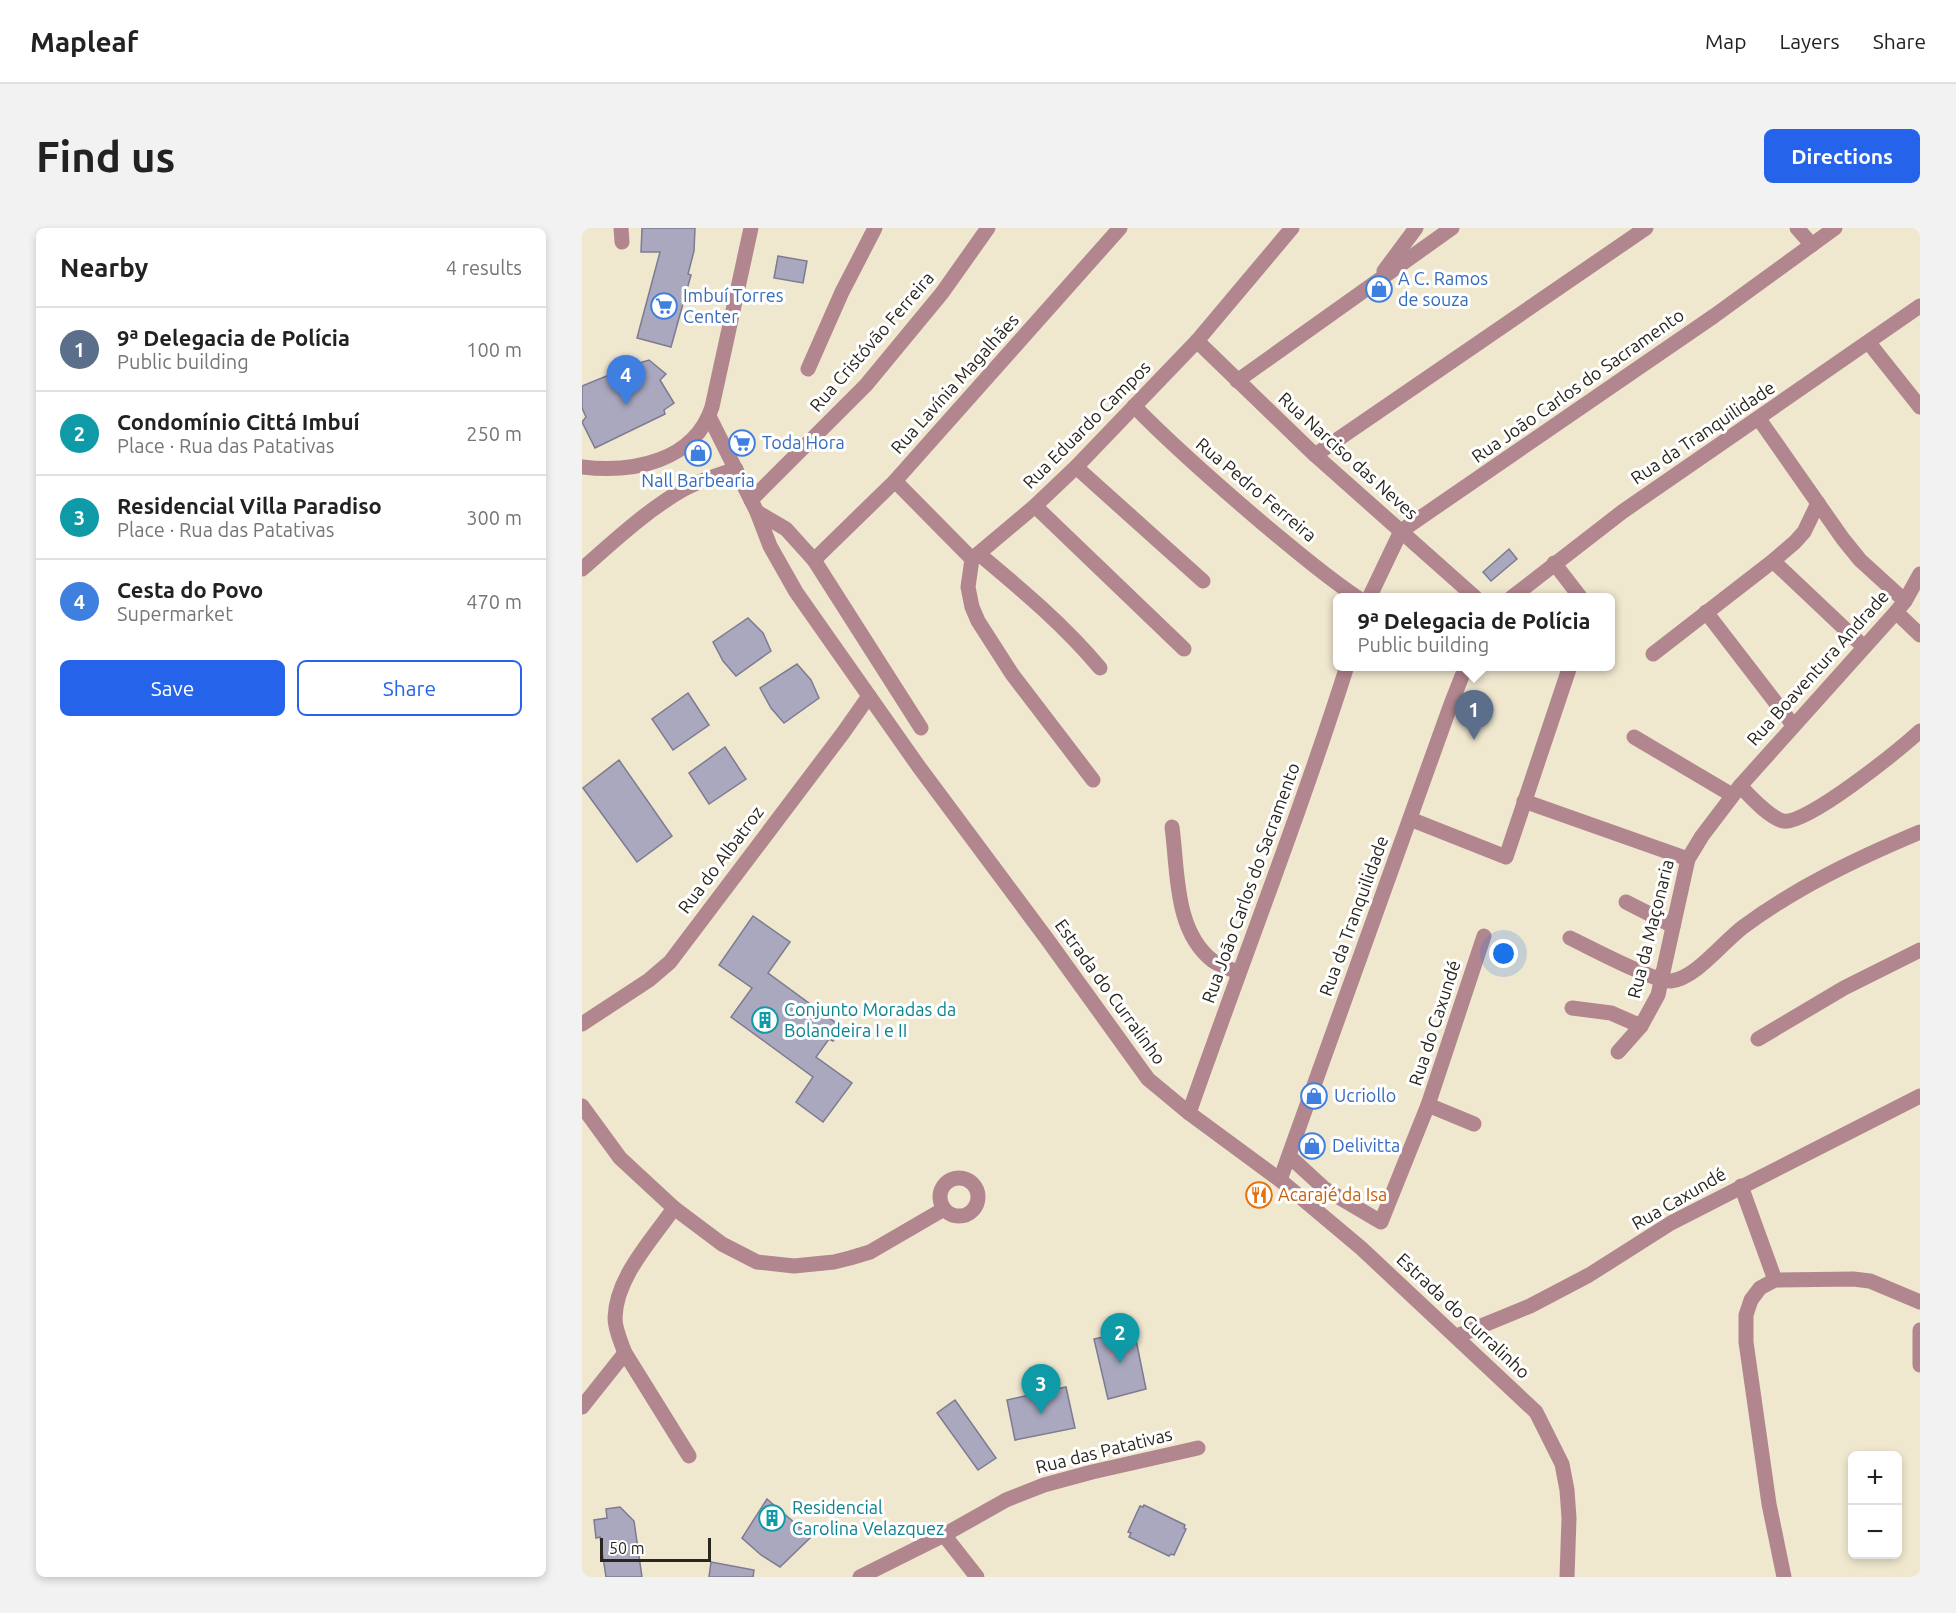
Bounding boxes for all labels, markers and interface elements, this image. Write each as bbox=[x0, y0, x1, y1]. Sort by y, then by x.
text: Mapleaf bbox=[30, 26, 138, 57]
text: Map bbox=[1705, 29, 1746, 53]
text: Layers bbox=[1779, 29, 1840, 53]
text: Share bbox=[1873, 29, 1926, 53]
button: Directions bbox=[1764, 129, 1920, 183]
text: Find us bbox=[36, 133, 175, 180]
text: Nearby bbox=[60, 253, 148, 282]
text: 4 results bbox=[446, 256, 522, 279]
street label: Rua Cristóvão Ferreira bbox=[805, 267, 937, 415]
place label: A C. Ramos de souza bbox=[1398, 268, 1488, 309]
shop icon: A C. Ramos de souza bbox=[1364, 274, 1394, 304]
place label: Imbuí Torres Center bbox=[683, 285, 784, 326]
supermarket icon: Imbuí Torres Center bbox=[649, 291, 679, 321]
street label: Rua João Carlos do Sacramento bbox=[1468, 304, 1687, 466]
street label: Rua Lavínia Magalhães bbox=[886, 309, 1022, 457]
text: 9ª Delegacia de Polícia bbox=[117, 325, 350, 350]
text: 1 bbox=[74, 338, 85, 361]
text: 100 m bbox=[466, 338, 522, 361]
text: Public building bbox=[117, 350, 249, 373]
pin: 4 bbox=[606, 356, 645, 405]
street label: Rua Eduardo Campos bbox=[1019, 356, 1154, 492]
street label: Rua da Tranquilidade bbox=[1627, 377, 1778, 488]
street label: Rua Narciso das Neves bbox=[1275, 388, 1422, 523]
text: Condomínio Cittá Imbuí bbox=[117, 409, 360, 434]
text: 2 bbox=[74, 422, 85, 445]
text: 250 m bbox=[466, 422, 522, 445]
supermarket icon: Toda Hora bbox=[727, 428, 757, 458]
place label: Toda Hora bbox=[762, 432, 845, 452]
street label: Rua Pedro Ferreira bbox=[1193, 433, 1321, 545]
text: Place · Rua das Patativas bbox=[117, 434, 334, 457]
shop icon: Nall Barbearia bbox=[683, 438, 713, 468]
place label: Nall Barbearia bbox=[641, 470, 755, 490]
text: Residencial Villa Paradiso bbox=[117, 493, 382, 518]
text: 3 bbox=[74, 506, 85, 529]
text: 300 m bbox=[466, 506, 522, 529]
text: Place · Rua das Patativas bbox=[117, 518, 334, 541]
text: Cesta do Povo bbox=[117, 577, 263, 602]
street label: Rua Boaventura Andrade bbox=[1742, 586, 1892, 749]
text: 4 bbox=[74, 590, 85, 613]
text: 470 m bbox=[466, 590, 522, 613]
popup bbox=[1333, 593, 1615, 671]
text: Supermarket bbox=[117, 602, 233, 625]
text: 9ª Delegacia de Polícia bbox=[1358, 608, 1590, 633]
text: Public building bbox=[1358, 633, 1489, 656]
button: Save bbox=[60, 660, 285, 716]
button: Share bbox=[297, 660, 522, 716]
pin: 1 bbox=[1454, 690, 1494, 740]
street label: Rua João Carlos do Sacramento bbox=[1197, 760, 1303, 1005]
street label: Rua do Albatroz bbox=[673, 802, 767, 917]
street label: Rua da Tranquilidade bbox=[1315, 833, 1391, 998]
street label: Rua da Maçonaria bbox=[1623, 857, 1677, 1000]
street label: Estrada do Curralinho bbox=[1051, 915, 1170, 1068]
your location bbox=[1489, 939, 1518, 968]
street label: Rua do Caxundé bbox=[1404, 958, 1464, 1088]
place label: Conjunto Moradas da Bolandeira I e II bbox=[784, 999, 956, 1040]
building icon: Conjunto Moradas da Bolandeira I e II bbox=[750, 1005, 780, 1035]
shop icon: Ucriollo bbox=[1299, 1081, 1329, 1111]
place label: Ucriollo bbox=[1334, 1085, 1396, 1105]
shop icon: Delivitta bbox=[1297, 1131, 1327, 1161]
place label: Delivitta bbox=[1332, 1135, 1400, 1155]
street label: Rua Caxundé bbox=[1628, 1163, 1729, 1233]
restaurant icon: Acarajé da Isa bbox=[1244, 1180, 1274, 1210]
place label: Acarajé da Isa bbox=[1278, 1184, 1387, 1204]
street label: Estrada do Curralinho bbox=[1393, 1249, 1534, 1382]
pin: 2 bbox=[1100, 1314, 1140, 1363]
pin: 3 bbox=[1022, 1364, 1060, 1414]
street label: Rua das Patativas bbox=[1033, 1423, 1174, 1477]
map controls bbox=[1848, 1451, 1902, 1559]
button: + bbox=[1848, 1451, 1902, 1505]
place label: Residencial Carolina Velazquez bbox=[792, 1497, 944, 1538]
building icon: Residencial Carolina Velazquez bbox=[757, 1503, 787, 1533]
button: − bbox=[1848, 1505, 1902, 1559]
scale bar bbox=[600, 1535, 711, 1562]
text: 50 m bbox=[609, 1539, 645, 1557]

